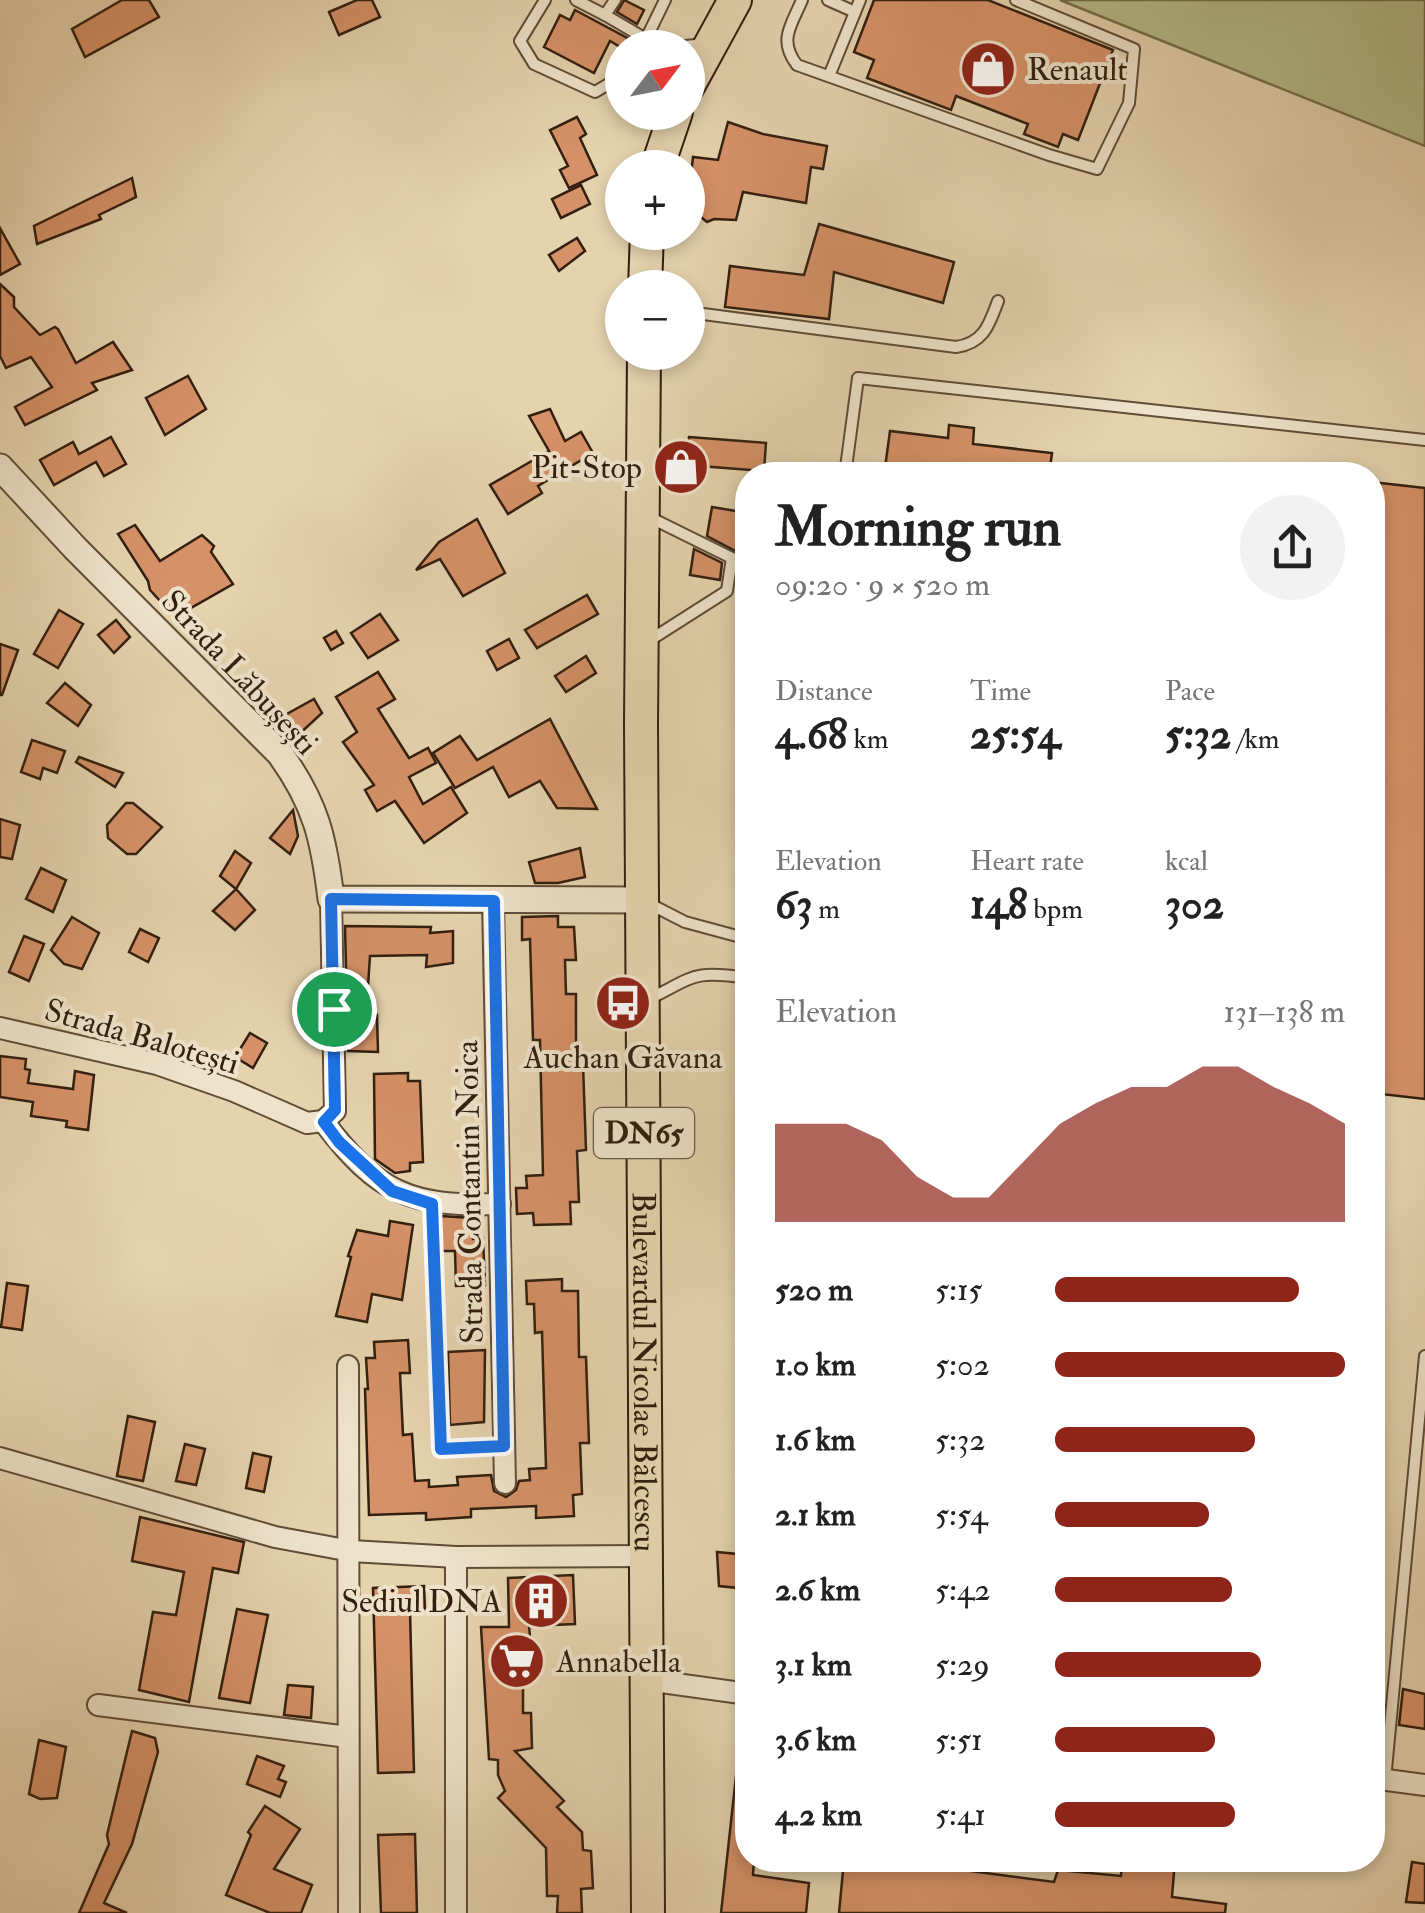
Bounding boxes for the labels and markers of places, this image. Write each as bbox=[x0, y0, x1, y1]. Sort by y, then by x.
shop icon: Renault bbox=[958, 39, 1018, 99]
place label: Renault bbox=[1027, 50, 1128, 90]
shop icon: Pit-Stop bbox=[651, 437, 711, 497]
place label: Pit-Stop bbox=[532, 448, 642, 488]
pin bbox=[292, 967, 377, 1052]
bus stop icon: Auchan Găvana bbox=[593, 973, 653, 1033]
place label: Auchan Găvana bbox=[523, 1038, 723, 1078]
building icon: Sediul DNA bbox=[511, 1571, 571, 1631]
place label: Sediul DNA bbox=[341, 1582, 502, 1622]
supermarket icon: Annabella bbox=[487, 1631, 547, 1691]
place label: Annabella bbox=[555, 1642, 682, 1682]

